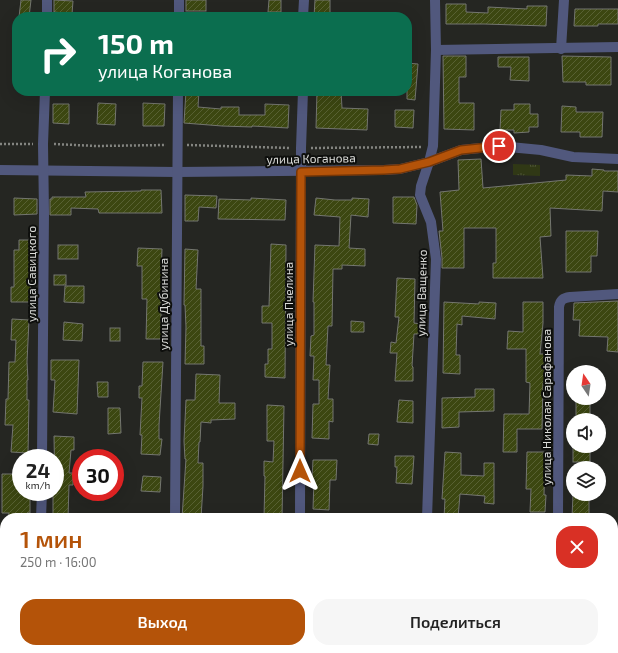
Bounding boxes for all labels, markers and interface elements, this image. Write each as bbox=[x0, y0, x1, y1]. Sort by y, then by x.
text: 150 m bbox=[98, 26, 174, 60]
icon: right bbox=[32, 28, 84, 80]
text: улица Коганова bbox=[98, 60, 232, 82]
pin bbox=[482, 129, 516, 163]
icon: arrive bbox=[488, 135, 510, 157]
street label: улица Коганова bbox=[266, 150, 356, 167]
street label: улица Савицкого bbox=[24, 226, 39, 322]
street label: улица Ващенко bbox=[413, 249, 430, 337]
street label: улица Дубинина bbox=[156, 258, 171, 350]
street label: улица Пчелина bbox=[281, 262, 296, 346]
street label: улица Николая Сарафанова bbox=[539, 329, 554, 485]
north arrow bbox=[566, 365, 606, 405]
map controls bbox=[566, 365, 606, 501]
button: sound bbox=[566, 413, 606, 453]
speed limit sign: 30 bbox=[72, 449, 124, 501]
position arrow bbox=[279, 450, 321, 492]
text: 24 bbox=[26, 458, 50, 482]
button: layers bbox=[566, 461, 606, 501]
text: km/h bbox=[26, 479, 50, 491]
text: 1 мин bbox=[20, 524, 82, 553]
button: close bbox=[556, 526, 598, 568]
text: 250 m · 16:00 bbox=[20, 554, 97, 570]
button: Выход bbox=[20, 599, 305, 645]
button: Поделиться bbox=[313, 599, 598, 645]

